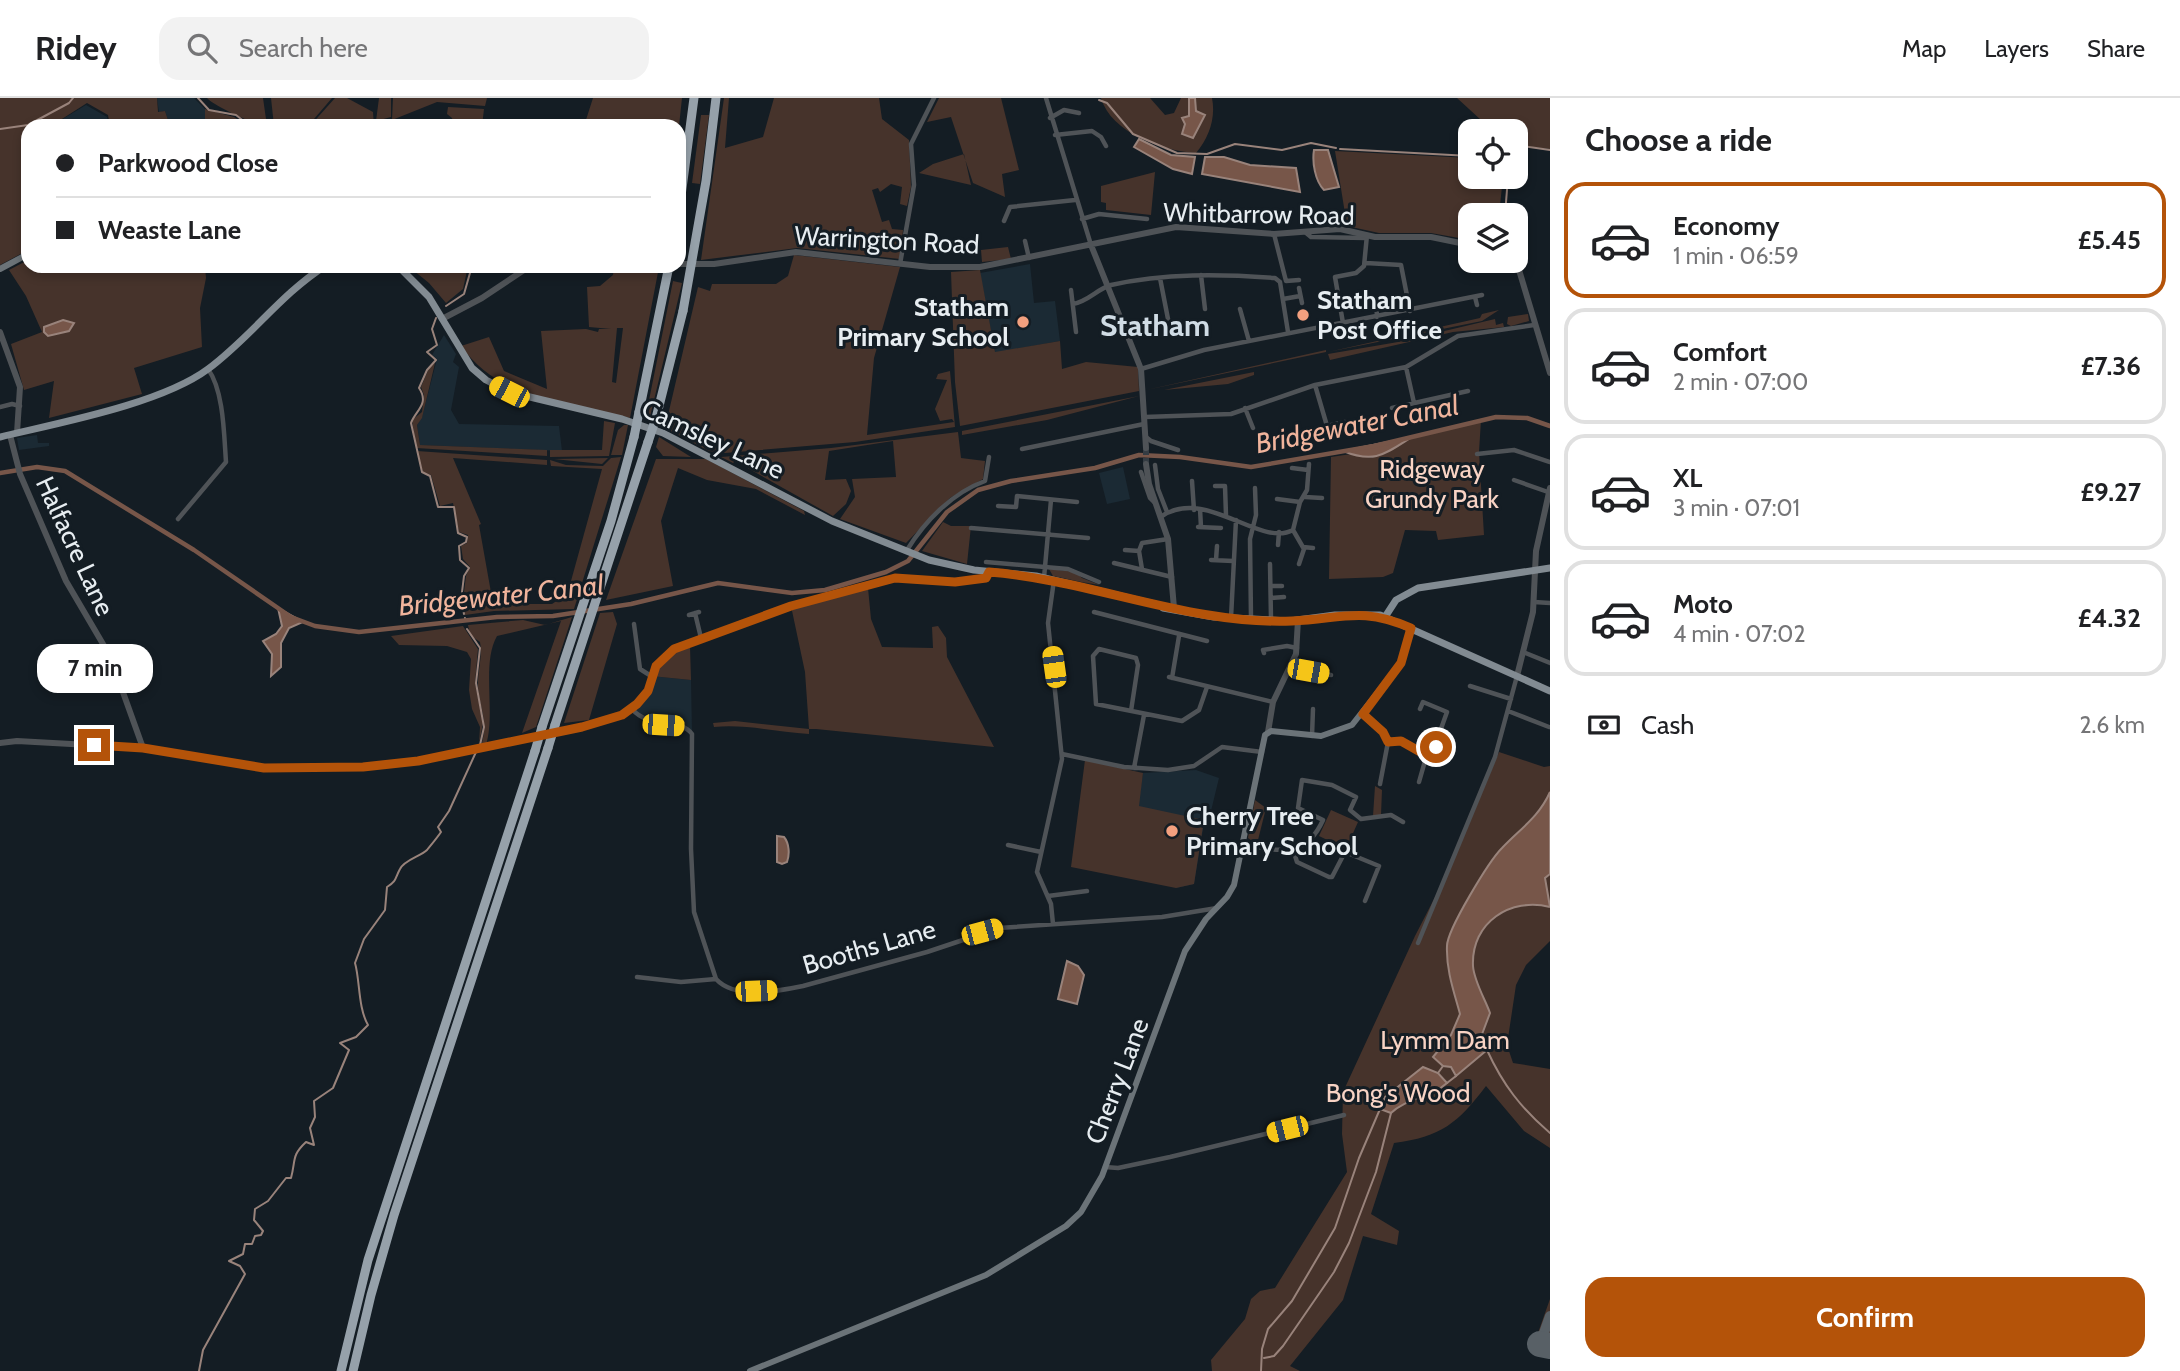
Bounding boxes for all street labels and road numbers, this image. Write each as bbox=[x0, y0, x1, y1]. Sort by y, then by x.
street label: Whitbarrow Road bbox=[1163, 196, 1355, 232]
street label: Warrington Road bbox=[794, 219, 980, 261]
street label: Camsley Lane bbox=[637, 392, 789, 486]
street label: Halfacre Lane bbox=[29, 471, 121, 621]
street label: Booths Lane bbox=[799, 913, 939, 981]
street label: Cherry Lane bbox=[1078, 1014, 1156, 1148]

